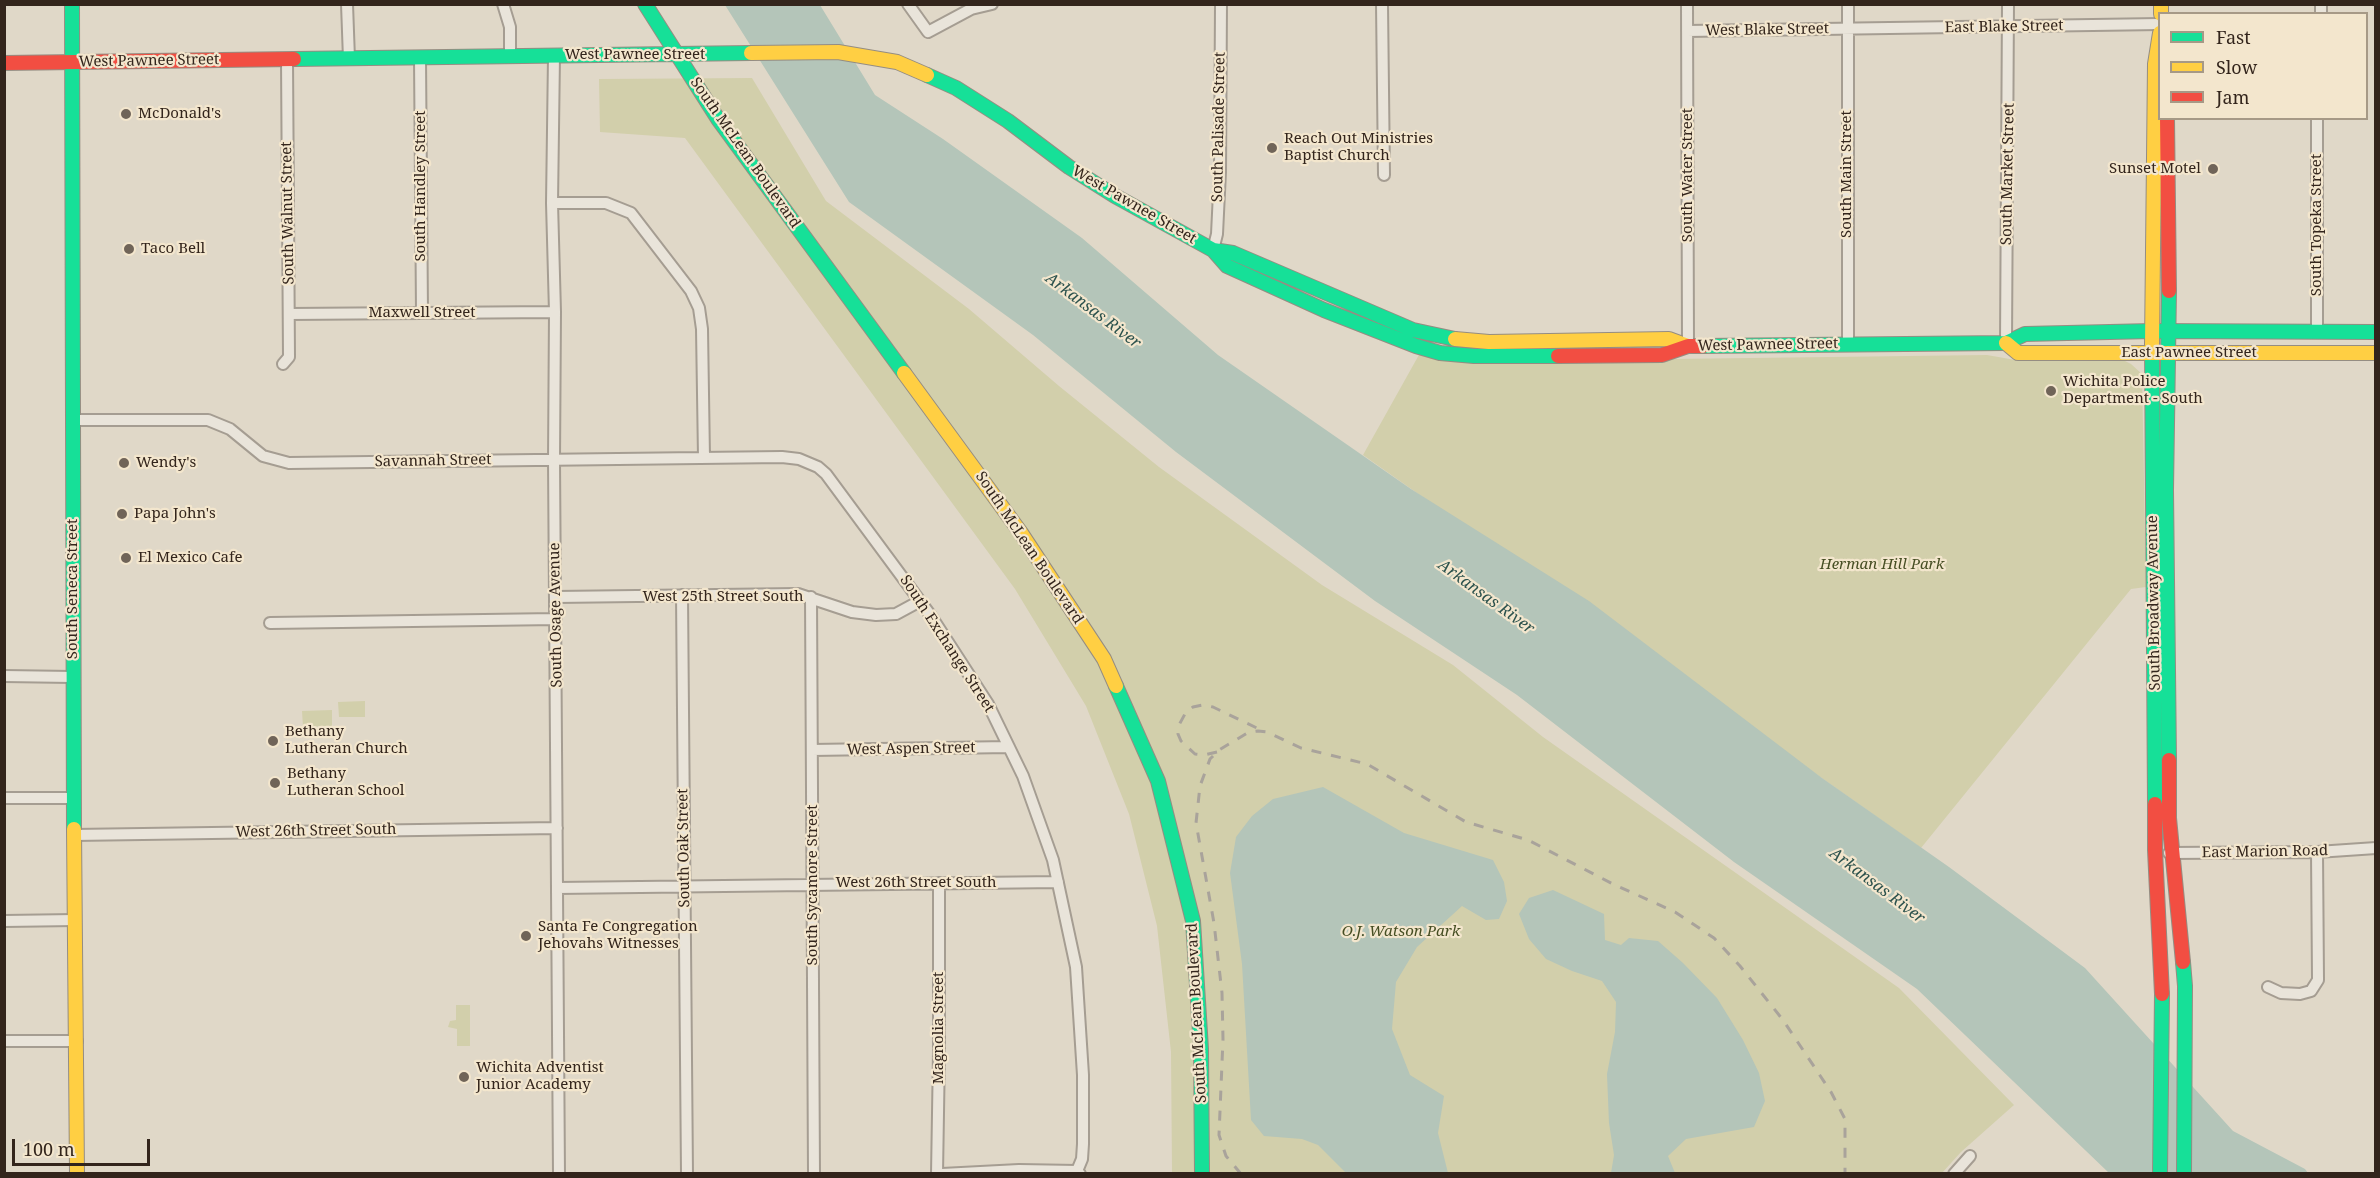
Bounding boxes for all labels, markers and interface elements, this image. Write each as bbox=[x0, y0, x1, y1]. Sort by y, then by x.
legend bbox=[2158, 12, 2368, 120]
street label: East Blake Street bbox=[1944, 17, 2064, 37]
street label: West Blake Street bbox=[1705, 20, 1829, 40]
text: Fast bbox=[2216, 25, 2251, 49]
street label: West Pawnee Street bbox=[565, 46, 705, 64]
street label: West Pawnee Street bbox=[79, 51, 219, 71]
street label: South Palisade Street bbox=[1209, 52, 1229, 202]
text: Slow bbox=[2216, 55, 2257, 79]
street label: South McLean Boulevard bbox=[686, 74, 804, 232]
text: Jam bbox=[2216, 85, 2250, 109]
street label: South Market Street bbox=[1998, 103, 2018, 245]
place label: McDonald's bbox=[138, 105, 221, 123]
marker: McDonald's bbox=[119, 107, 133, 121]
street label: South Water Street bbox=[1679, 108, 1697, 242]
street label: South Handley Street bbox=[412, 110, 430, 262]
street label: South Main Street bbox=[1838, 110, 1856, 238]
place label: Reach Out Ministries Baptist Church bbox=[1284, 130, 1433, 165]
street label: South Walnut Street bbox=[278, 141, 298, 285]
marker: Reach Out Ministries Baptist Church bbox=[1265, 141, 1279, 155]
street label: South Topeka Street bbox=[2308, 154, 2326, 296]
place label: Sunset Motel bbox=[2109, 160, 2201, 178]
street label: West Pawnee Street bbox=[1069, 162, 1199, 248]
marker: Sunset Motel bbox=[2206, 162, 2220, 176]
place label: Taco Bell bbox=[141, 240, 205, 258]
marker: Taco Bell bbox=[122, 242, 136, 256]
water label: Arkansas River bbox=[1042, 269, 1144, 353]
street label: Maxwell Street bbox=[368, 304, 476, 322]
street label: West Pawnee Street bbox=[1698, 335, 1838, 355]
street label: East Pawnee Street bbox=[2121, 344, 2257, 362]
place label: Wichita Police Department - South bbox=[2063, 373, 2203, 408]
marker: Wichita Police Department - South bbox=[2044, 384, 2058, 398]
street label: Savannah Street bbox=[374, 451, 492, 471]
place label: Wendy's bbox=[136, 454, 196, 472]
marker: Wendy's bbox=[117, 456, 131, 470]
street label: South McLean Boulevard bbox=[971, 468, 1087, 628]
place label: Papa John's bbox=[134, 505, 216, 523]
marker: Papa John's bbox=[115, 507, 129, 521]
street label: South Broadway Avenue bbox=[2143, 515, 2165, 691]
street label: South Seneca Street bbox=[64, 519, 82, 659]
street label: South Osage Avenue bbox=[546, 542, 566, 688]
place label: El Mexico Cafe bbox=[138, 549, 243, 567]
marker: El Mexico Cafe bbox=[119, 551, 133, 565]
water label: Arkansas River bbox=[1434, 556, 1538, 638]
park label: Herman Hill Park bbox=[1820, 556, 1944, 574]
street label: South Exchange Street bbox=[896, 572, 998, 716]
street label: West 25th Street South bbox=[642, 588, 804, 606]
place label: Bethany Lutheran Church bbox=[285, 723, 408, 758]
marker: Bethany Lutheran Church bbox=[266, 734, 280, 748]
street label: West Aspen Street bbox=[846, 739, 976, 759]
place label: Bethany Lutheran School bbox=[287, 765, 405, 800]
marker: Bethany Lutheran School bbox=[268, 776, 282, 790]
street label: South Oak Street bbox=[674, 788, 694, 908]
street label: South Sycamore Street bbox=[804, 805, 822, 965]
street label: West 26th Street South bbox=[235, 821, 397, 841]
street label: East Marion Road bbox=[2202, 842, 2328, 862]
water label: Arkansas River bbox=[1826, 844, 1928, 928]
street label: West 26th Street South bbox=[835, 874, 997, 892]
place label: Santa Fe Congregation Jehovahs Witnesses bbox=[538, 918, 698, 953]
street label: South McLean Boulevard bbox=[1183, 923, 1211, 1103]
park label: O.J. Watson Park bbox=[1342, 923, 1460, 941]
marker: Santa Fe Congregation Jehovahs Witnesses bbox=[519, 929, 533, 943]
street label: Magnolia Street bbox=[930, 972, 948, 1084]
place label: Wichita Adventist Junior Academy bbox=[476, 1059, 604, 1094]
marker: Wichita Adventist Junior Academy bbox=[457, 1070, 471, 1084]
scale bar bbox=[15, 1127, 153, 1165]
text: 100 m bbox=[23, 1137, 75, 1161]

